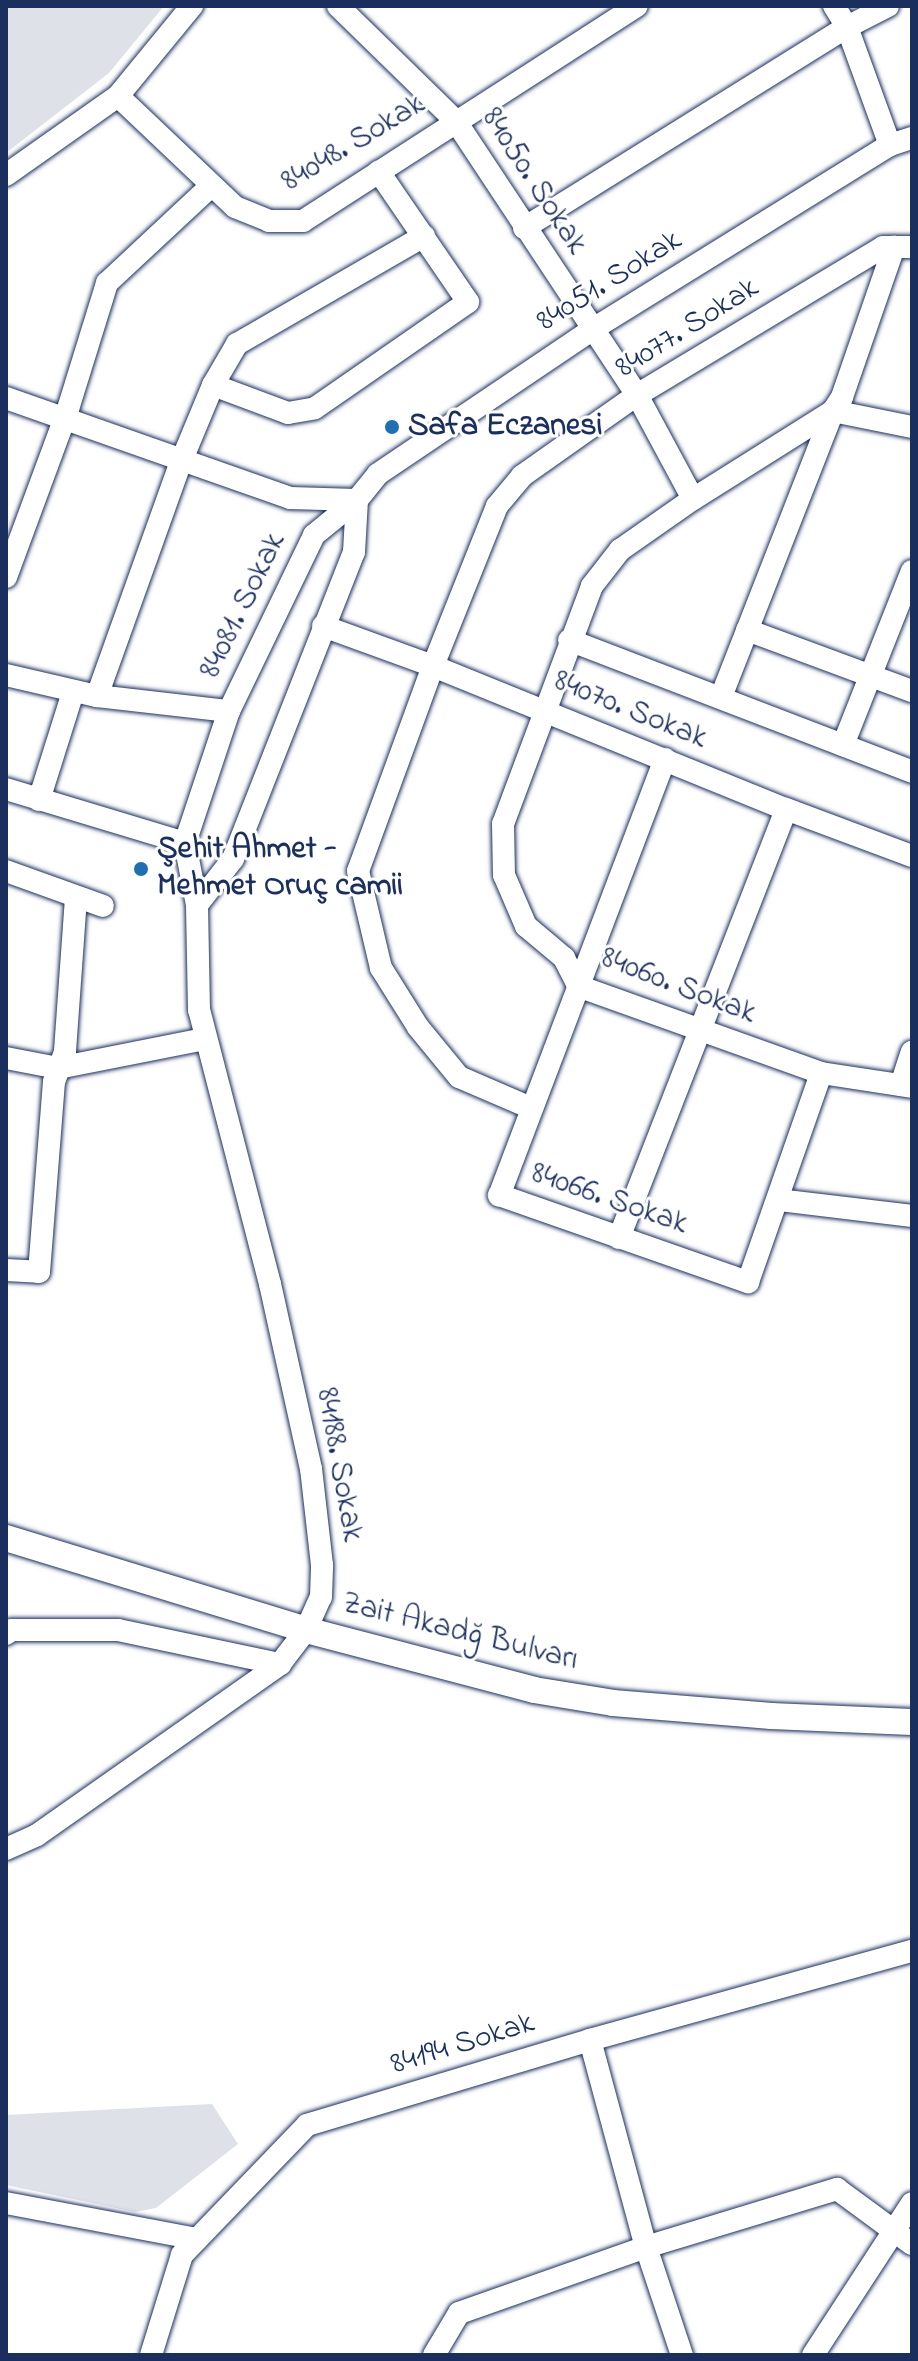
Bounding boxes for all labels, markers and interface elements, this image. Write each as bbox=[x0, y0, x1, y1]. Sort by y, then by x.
street label: 84048. Sokak bbox=[275, 86, 433, 202]
street label: 84050. Sokak bbox=[471, 101, 595, 263]
street label: 84051. Sokak bbox=[530, 222, 690, 342]
street label: 84077. Sokak bbox=[609, 270, 767, 388]
place label: Safa Eczanesi bbox=[408, 408, 602, 446]
marker: Safa Eczanesi bbox=[383, 418, 401, 436]
street label: 84081. Sokak bbox=[192, 527, 296, 685]
street label: 84070. Sokak bbox=[548, 663, 712, 759]
place label: Şehit Ahmet - Mehmet Oruç camii bbox=[157, 832, 403, 907]
marker: Şehit Ahmet - Mehmet Oruç camii bbox=[132, 860, 150, 878]
street label: 84060. Sokak bbox=[595, 940, 761, 1034]
street label: 84066. Sokak bbox=[526, 1155, 692, 1245]
street label: 84188. Sokak bbox=[306, 1385, 370, 1545]
street label: Zait Akadğ Bulvarı bbox=[338, 1585, 582, 1681]
street label: 84194 Sokak bbox=[387, 2005, 539, 2085]

